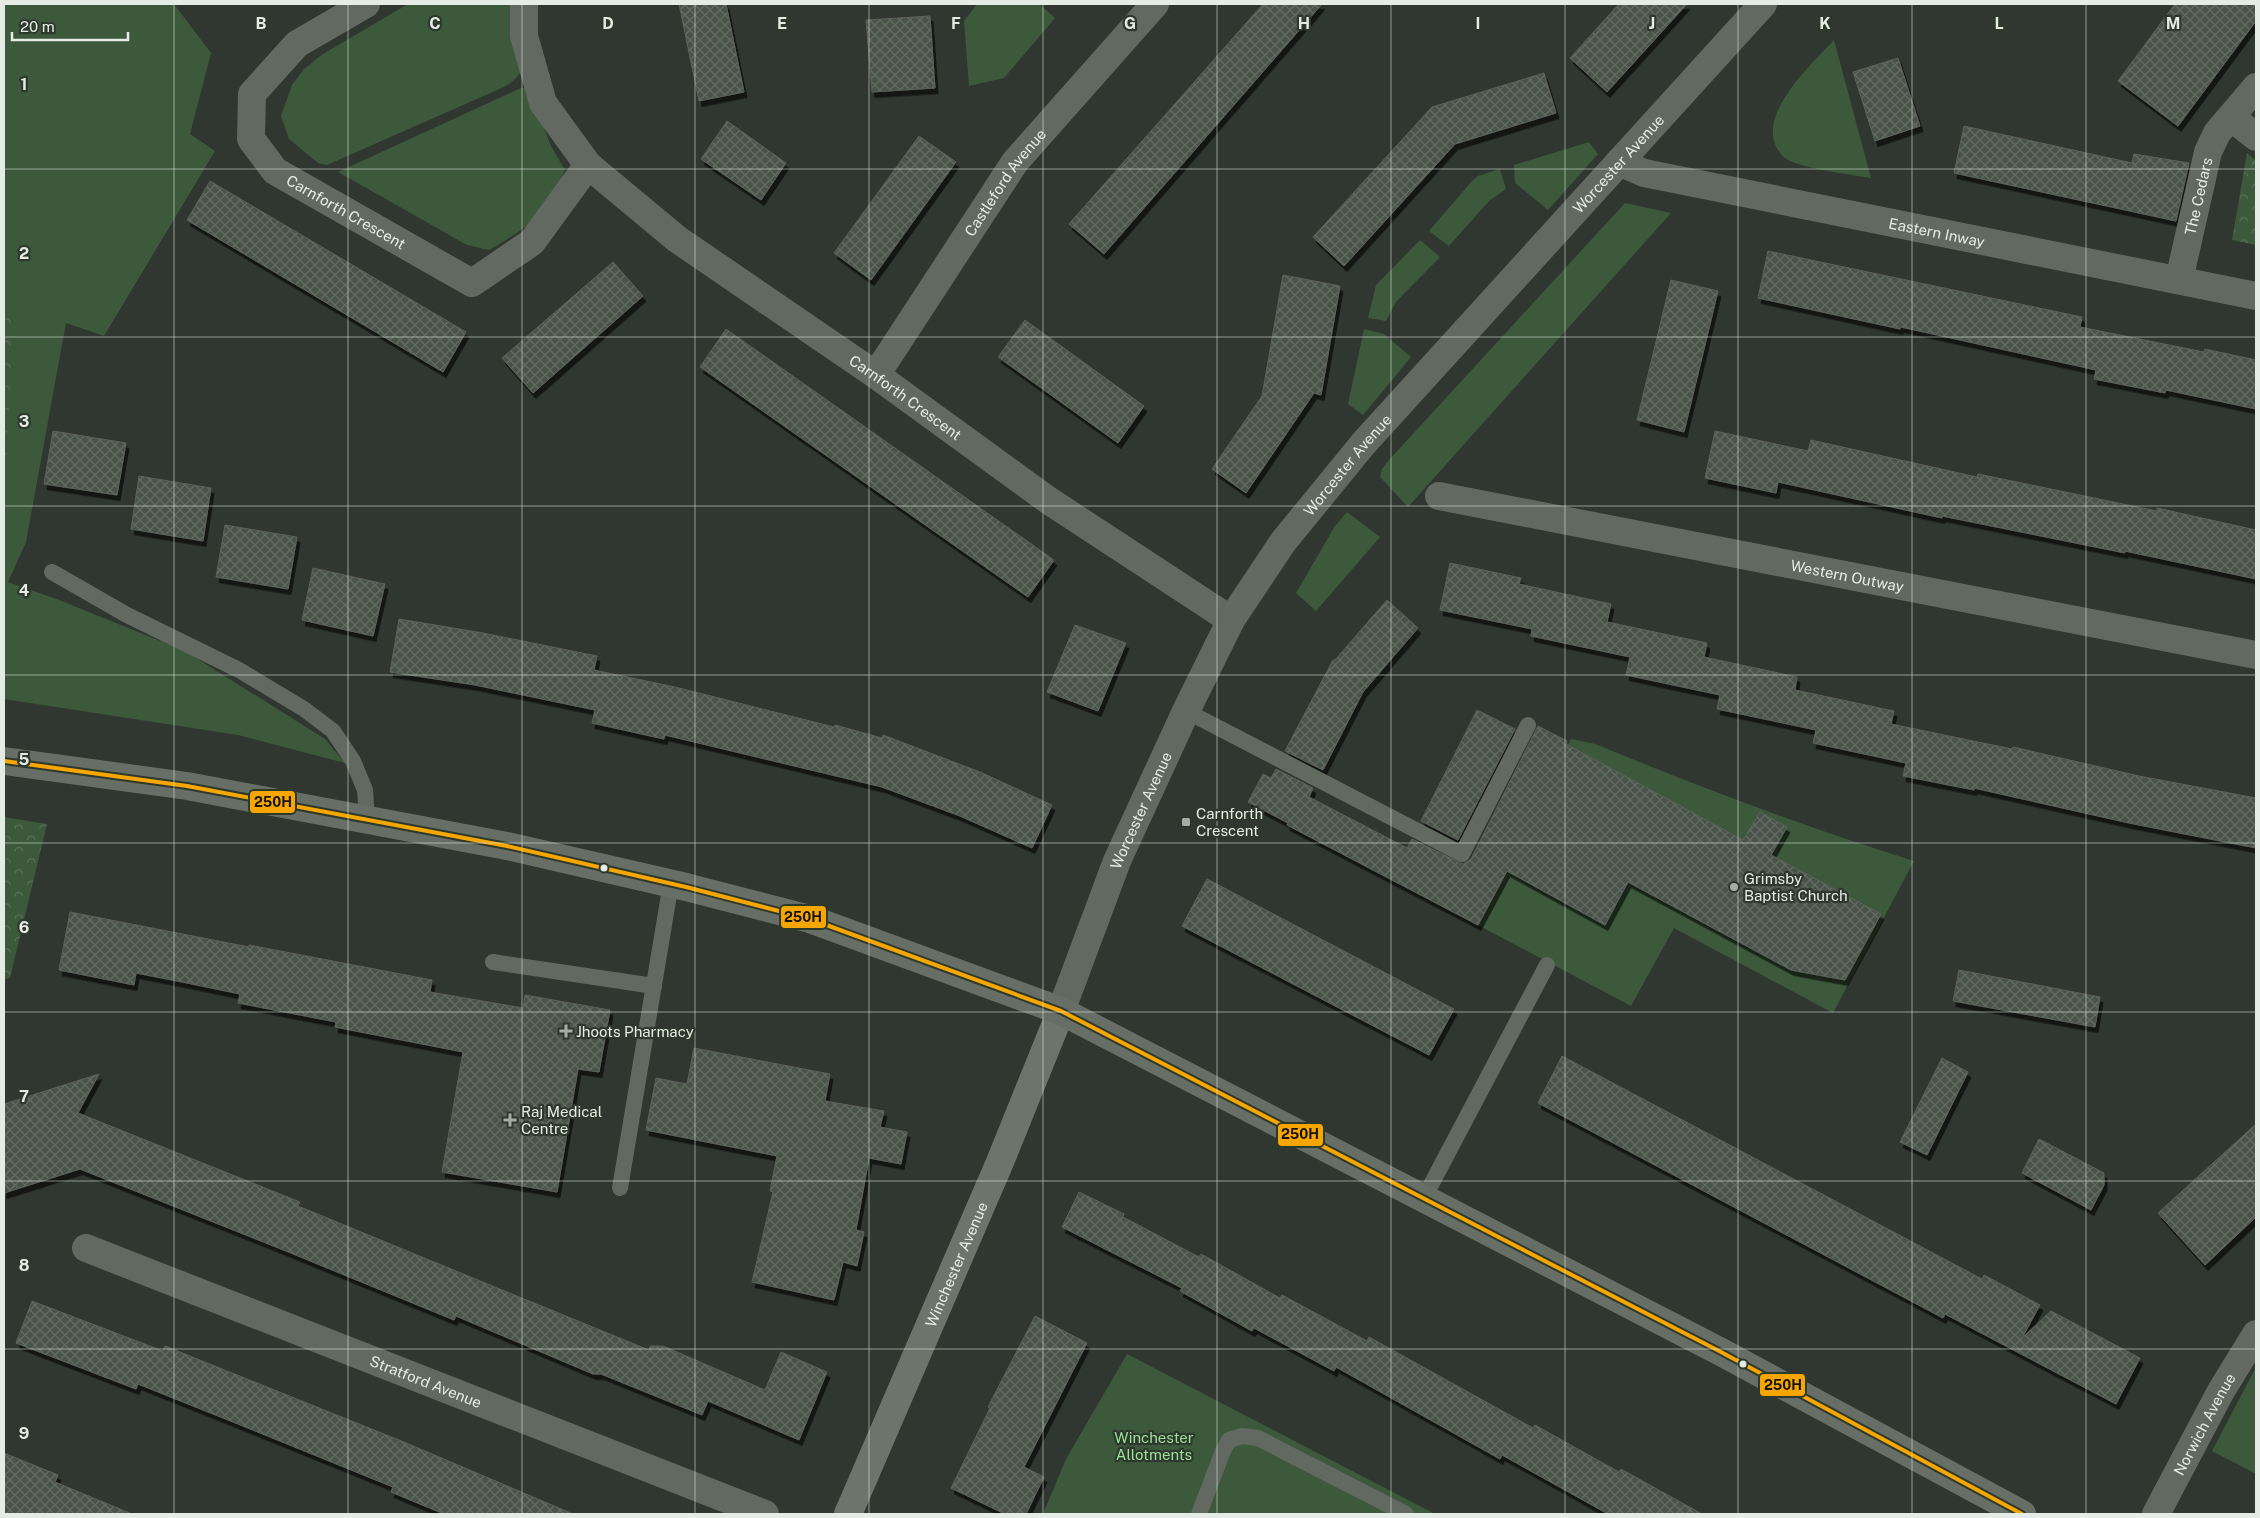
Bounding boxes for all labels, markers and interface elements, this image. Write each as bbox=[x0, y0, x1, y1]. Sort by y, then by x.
scale bar bbox=[12, 10, 129, 42]
text: B bbox=[256, 14, 267, 33]
text: C bbox=[429, 14, 441, 33]
text: D bbox=[602, 14, 614, 33]
text: E bbox=[777, 14, 787, 33]
text: F bbox=[951, 14, 961, 33]
text: G bbox=[1124, 14, 1136, 33]
text: H bbox=[1298, 14, 1310, 33]
text: I bbox=[1476, 14, 1480, 33]
text: J bbox=[1649, 14, 1655, 33]
text: K bbox=[1819, 14, 1831, 33]
text: L bbox=[1994, 14, 2004, 33]
text: M bbox=[2166, 14, 2180, 33]
text: 20 m bbox=[20, 18, 55, 35]
text: 1 bbox=[21, 75, 27, 94]
street label: Worcester Avenue bbox=[1569, 111, 1667, 216]
street label: Castleford Avenue bbox=[961, 125, 1049, 239]
street label: The Cedars bbox=[2181, 156, 2215, 237]
street label: Carnforth Crescent bbox=[284, 171, 409, 252]
street label: Eastern Inway bbox=[1887, 214, 1986, 250]
text: 2 bbox=[19, 244, 29, 263]
street label: Carnforth Crescent bbox=[846, 351, 965, 443]
street label: Worcester Avenue bbox=[1300, 411, 1395, 519]
text: 3 bbox=[19, 412, 29, 431]
street label: Western Outway bbox=[1789, 556, 1905, 595]
text: 4 bbox=[19, 581, 30, 600]
street label: Worcester Avenue bbox=[1106, 749, 1175, 871]
text: 5 bbox=[19, 750, 30, 769]
line badge: 250H bbox=[249, 790, 296, 814]
text: 250H bbox=[254, 794, 292, 810]
place label: Carnforth Crescent bbox=[1196, 805, 1263, 839]
marker: Carnforth Crescent bbox=[1180, 816, 1192, 828]
unlabelled marker bbox=[599, 863, 609, 873]
place label: Grimsby Baptist Church bbox=[1744, 870, 1848, 904]
marker: Grimsby Baptist Church bbox=[1728, 881, 1740, 893]
line badge: 250H bbox=[780, 905, 827, 929]
text: 250H bbox=[784, 909, 822, 925]
text: 6 bbox=[19, 918, 29, 937]
place label: Jhoots Pharmacy bbox=[576, 1023, 694, 1040]
marker: Jhoots Pharmacy bbox=[560, 1025, 572, 1037]
text: 7 bbox=[19, 1087, 29, 1106]
place label: Raj Medical Centre bbox=[521, 1103, 602, 1137]
marker: Raj Medical Centre bbox=[503, 1113, 517, 1127]
line badge: 250H bbox=[1277, 1123, 1324, 1147]
text: 250H bbox=[1281, 1126, 1319, 1142]
street label: Winchester Avenue bbox=[921, 1199, 990, 1329]
text: 8 bbox=[19, 1256, 30, 1275]
street label: Stratford Avenue bbox=[368, 1352, 484, 1411]
unlabelled marker bbox=[1738, 1359, 1748, 1369]
street label: Norwich Avenue bbox=[2170, 1370, 2238, 1478]
line badge: 250H bbox=[1759, 1373, 1806, 1397]
text: 250H bbox=[1764, 1377, 1802, 1393]
text: 9 bbox=[19, 1424, 29, 1443]
park label: Winchester Allotments bbox=[1114, 1429, 1194, 1463]

